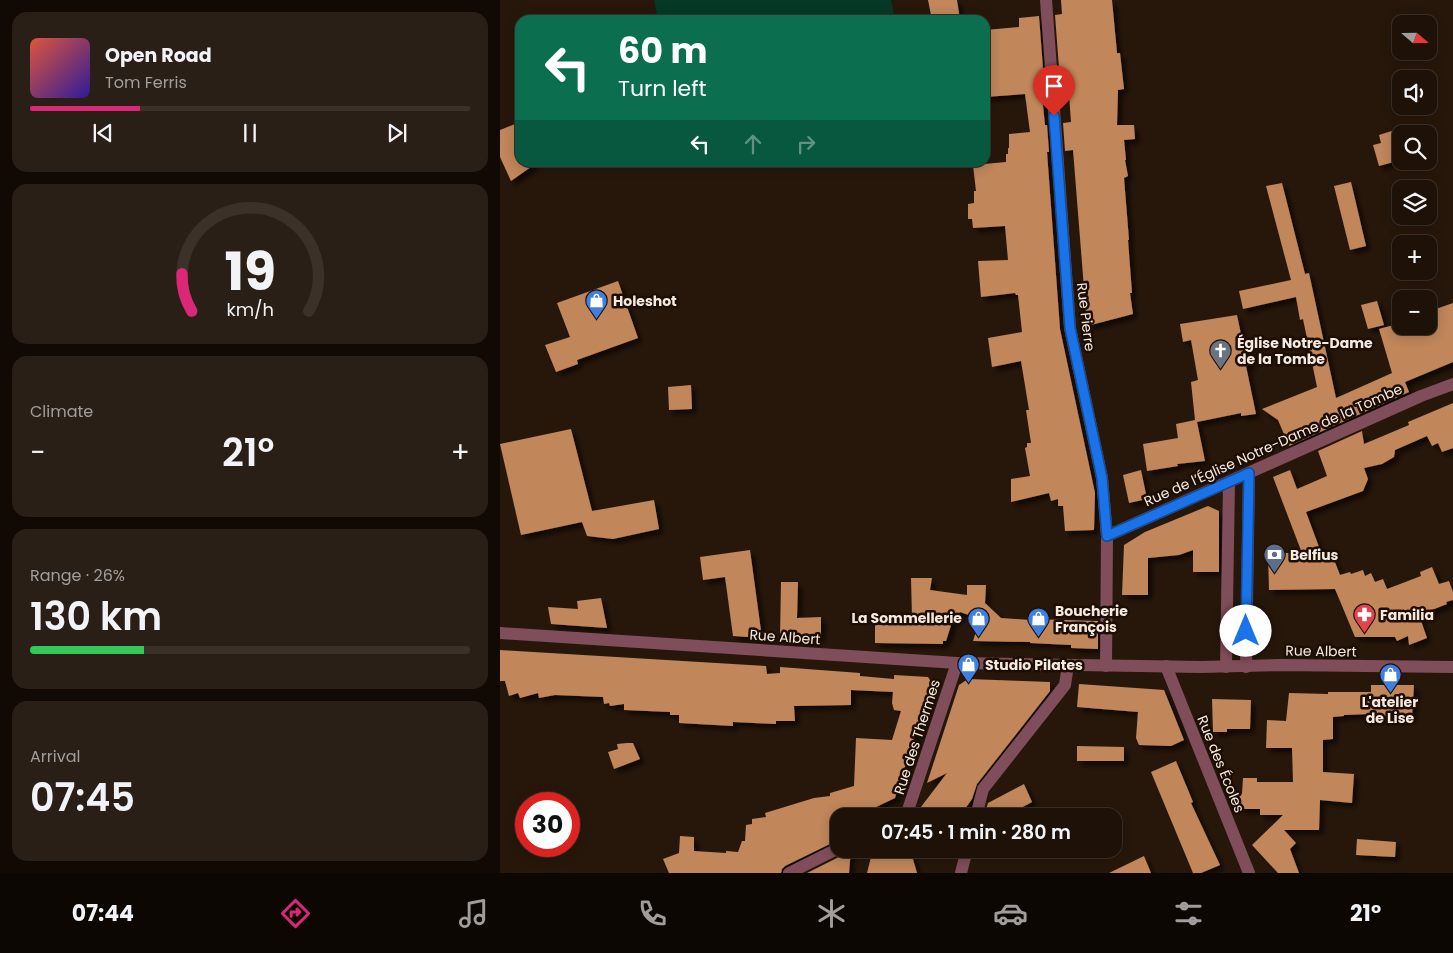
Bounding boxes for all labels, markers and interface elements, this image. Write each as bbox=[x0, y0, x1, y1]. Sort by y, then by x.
north arrow bbox=[1392, 15, 1438, 60]
map controls bbox=[1392, 15, 1437, 335]
text: 60 m bbox=[618, 26, 708, 75]
icon: left bbox=[535, 35, 600, 100]
text: Open Road bbox=[105, 42, 212, 69]
pin bbox=[1033, 65, 1075, 116]
button: sound bbox=[1392, 70, 1437, 115]
text: Tom Ferris bbox=[105, 71, 187, 94]
icon: arrive bbox=[1040, 72, 1068, 100]
text: Turn left bbox=[618, 73, 706, 104]
icon: previous bbox=[89, 119, 117, 147]
icon: pause bbox=[236, 119, 264, 147]
icon: next bbox=[383, 119, 411, 147]
button: search bbox=[1392, 125, 1437, 170]
icon: left bbox=[686, 130, 714, 158]
icon: ahead bbox=[739, 130, 767, 158]
icon: right bbox=[792, 130, 820, 158]
button: layers bbox=[1392, 180, 1437, 225]
text: 19 bbox=[224, 235, 276, 308]
button: + bbox=[1392, 235, 1437, 280]
street label: Rue Pierre bbox=[1072, 281, 1100, 353]
shop icon: Holeshot bbox=[585, 289, 609, 320]
button: − bbox=[1392, 290, 1437, 335]
place label: Holeshot bbox=[613, 291, 677, 311]
text: km/h bbox=[226, 297, 274, 322]
place label: Église Notre-Dame de la Tombe bbox=[1237, 333, 1373, 369]
church icon: Église Notre-Dame de la Tombe bbox=[1209, 339, 1233, 370]
street label: Rue de l’Église Notre-Dame de la Tombe bbox=[1141, 379, 1406, 511]
text: Climate bbox=[30, 400, 93, 423]
text: 21° bbox=[222, 426, 274, 479]
text: − bbox=[30, 433, 45, 472]
text: + bbox=[451, 433, 470, 472]
bank icon: Belfius bbox=[1262, 543, 1286, 574]
place label: Belfius bbox=[1290, 545, 1339, 565]
text: Range · 26% bbox=[30, 564, 125, 587]
text: 130 km bbox=[30, 590, 162, 643]
place label: Boucherie François bbox=[1055, 601, 1128, 637]
pharmacy icon: Familia bbox=[1352, 603, 1376, 634]
position arrow bbox=[1219, 604, 1271, 656]
place label: Familia bbox=[1380, 605, 1434, 625]
shop icon: La Sommellerie bbox=[966, 606, 990, 637]
shop icon: Boucherie François bbox=[1027, 607, 1051, 638]
place label: La Sommellerie bbox=[851, 608, 962, 628]
street label: Rue Albert bbox=[749, 625, 821, 649]
street label: Rue Albert bbox=[1285, 640, 1357, 662]
shop icon: Studio Pilates bbox=[957, 653, 981, 684]
place label: Studio Pilates bbox=[985, 655, 1083, 675]
shop icon: L'atelier de Lise bbox=[1378, 662, 1402, 693]
street label: Rue des Thermes bbox=[889, 677, 945, 797]
place label: L'atelier de Lise bbox=[1362, 692, 1418, 728]
street label: Rue des Écoles bbox=[1192, 712, 1250, 816]
text: Arrival bbox=[30, 745, 80, 768]
text: 07:45 bbox=[30, 771, 135, 824]
speed limit sign: 30 bbox=[515, 792, 580, 857]
text: 07:45 · 1 min · 280 m bbox=[881, 819, 1071, 846]
icon: directions bbox=[278, 896, 313, 931]
icon: music bbox=[456, 896, 491, 931]
icon: phone bbox=[635, 896, 670, 931]
icon: climate bbox=[814, 896, 849, 931]
icon: car bbox=[993, 896, 1028, 931]
icon: filters bbox=[1171, 896, 1206, 931]
text: 07:44 bbox=[72, 898, 134, 929]
text: 21° bbox=[1350, 898, 1381, 929]

